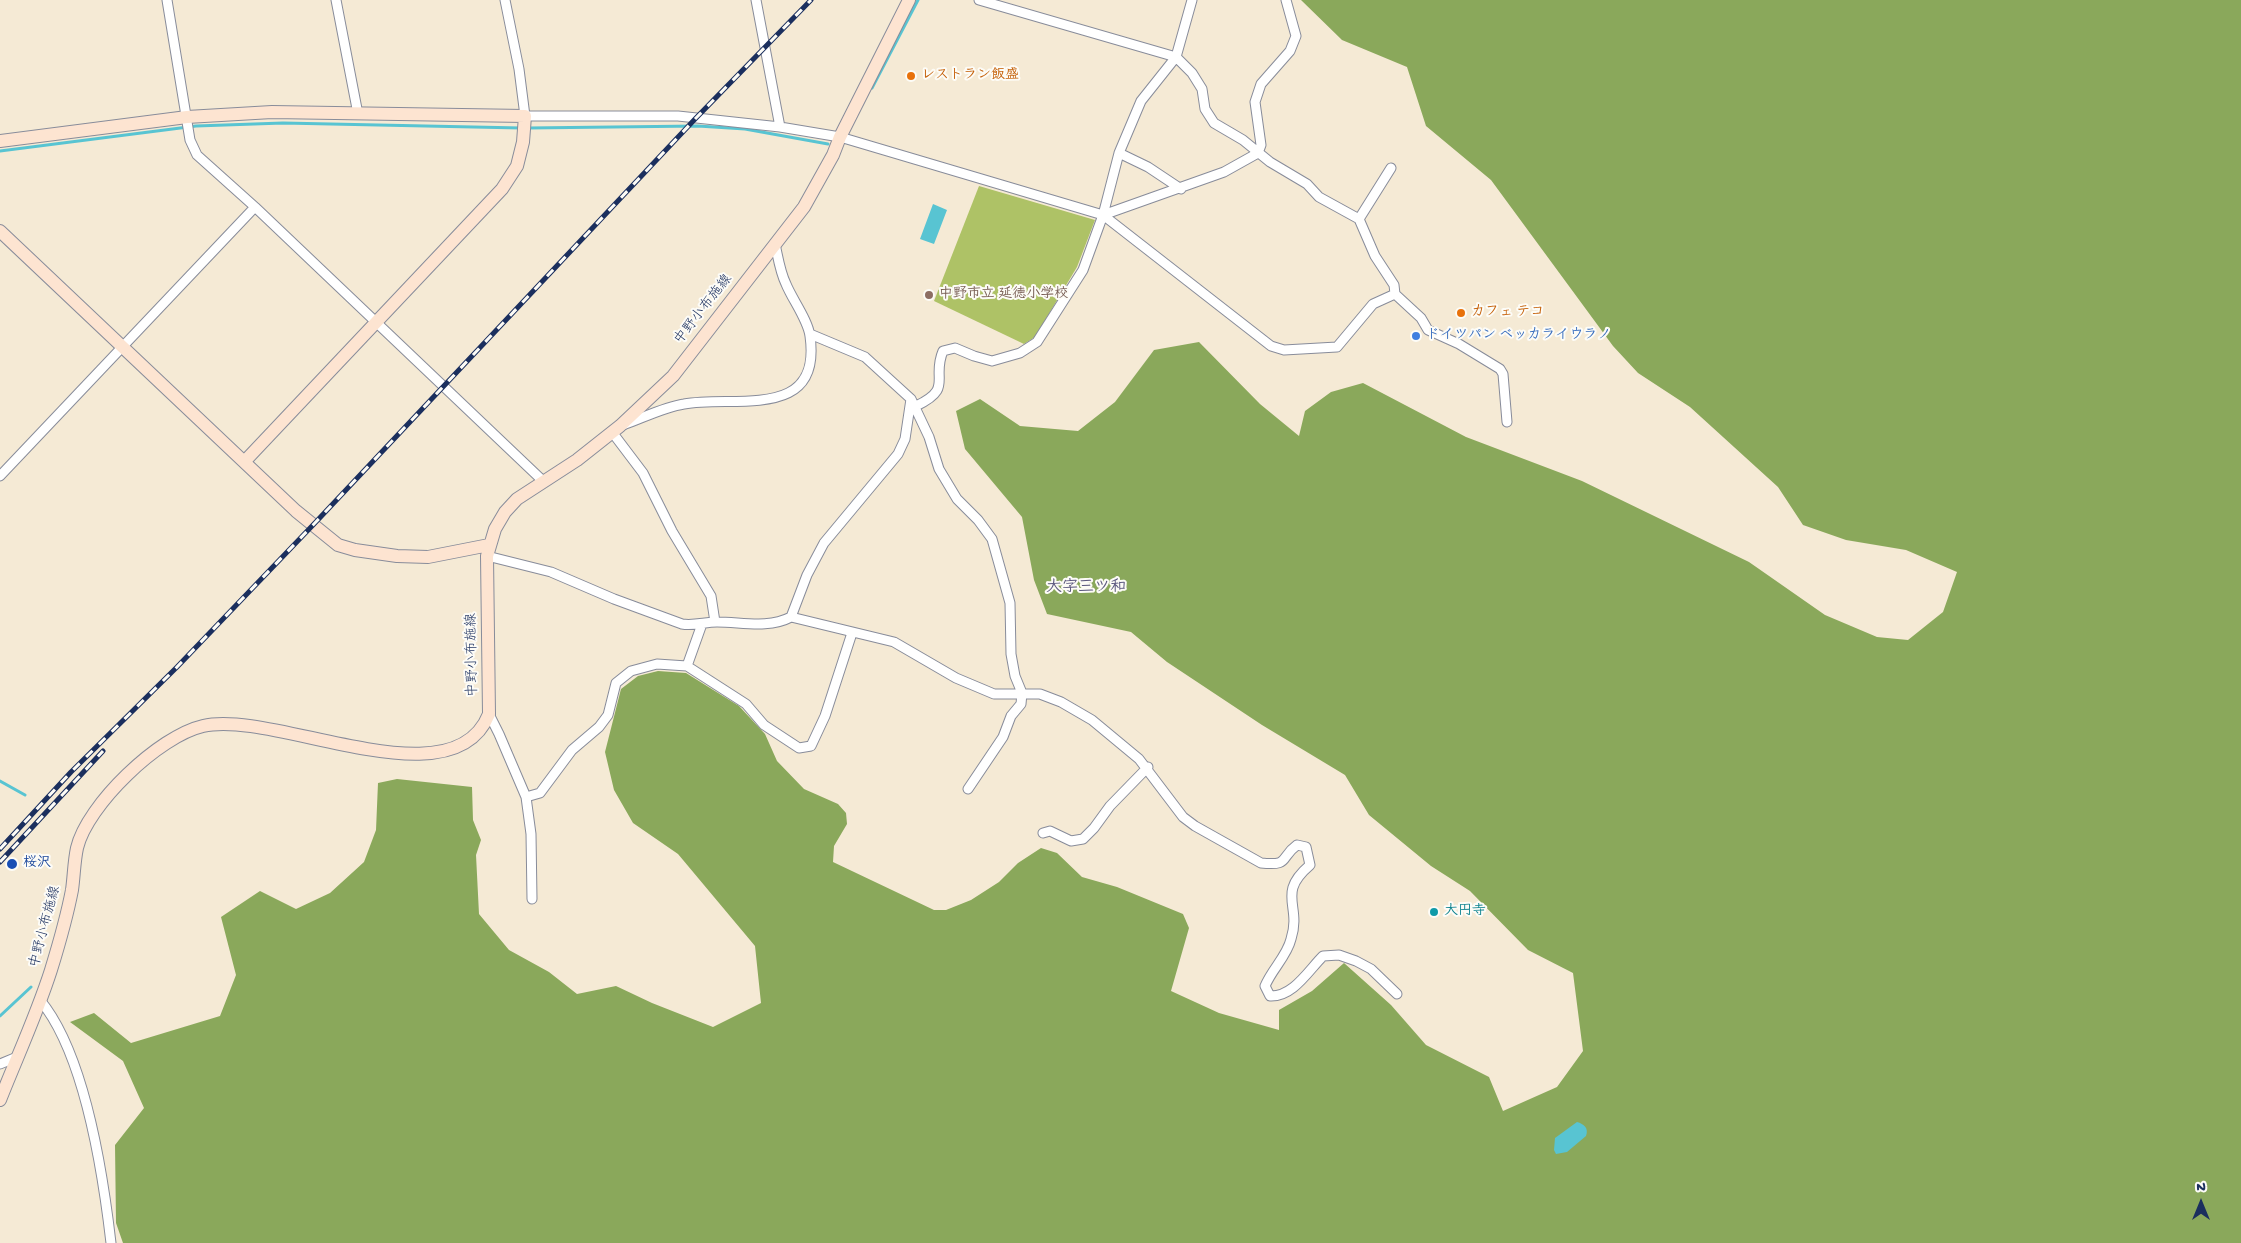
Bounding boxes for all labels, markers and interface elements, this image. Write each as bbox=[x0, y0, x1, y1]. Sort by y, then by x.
place label: レストラン飯盛 bbox=[921, 68, 1019, 84]
marker: レストラン飯盛 bbox=[905, 70, 917, 82]
street label: 中野小布施線 bbox=[672, 272, 736, 348]
place label: 中野市立 延徳小学校 bbox=[939, 287, 1068, 303]
marker: 中野市立 延徳小学校 bbox=[923, 289, 935, 301]
place label: カフェ テコ bbox=[1471, 305, 1544, 321]
marker: カフェ テコ bbox=[1455, 307, 1467, 319]
place label: ドイツパン ベッカライウラノ bbox=[1426, 328, 1611, 344]
marker: ドイツパン ベッカライウラノ bbox=[1410, 330, 1422, 342]
district label: 大字三ツ和 bbox=[1046, 579, 1126, 599]
street label: 中野小布施線 bbox=[464, 613, 482, 697]
place label: 桜沢 bbox=[23, 856, 51, 872]
marker: 桜沢 bbox=[5, 857, 19, 871]
street label: 中野小布施線 bbox=[27, 884, 65, 970]
place label: 大円寺 bbox=[1444, 904, 1486, 920]
marker: 大円寺 bbox=[1428, 906, 1440, 918]
north arrow bbox=[2176, 1178, 2226, 1228]
text: N bbox=[2196, 1179, 2206, 1196]

